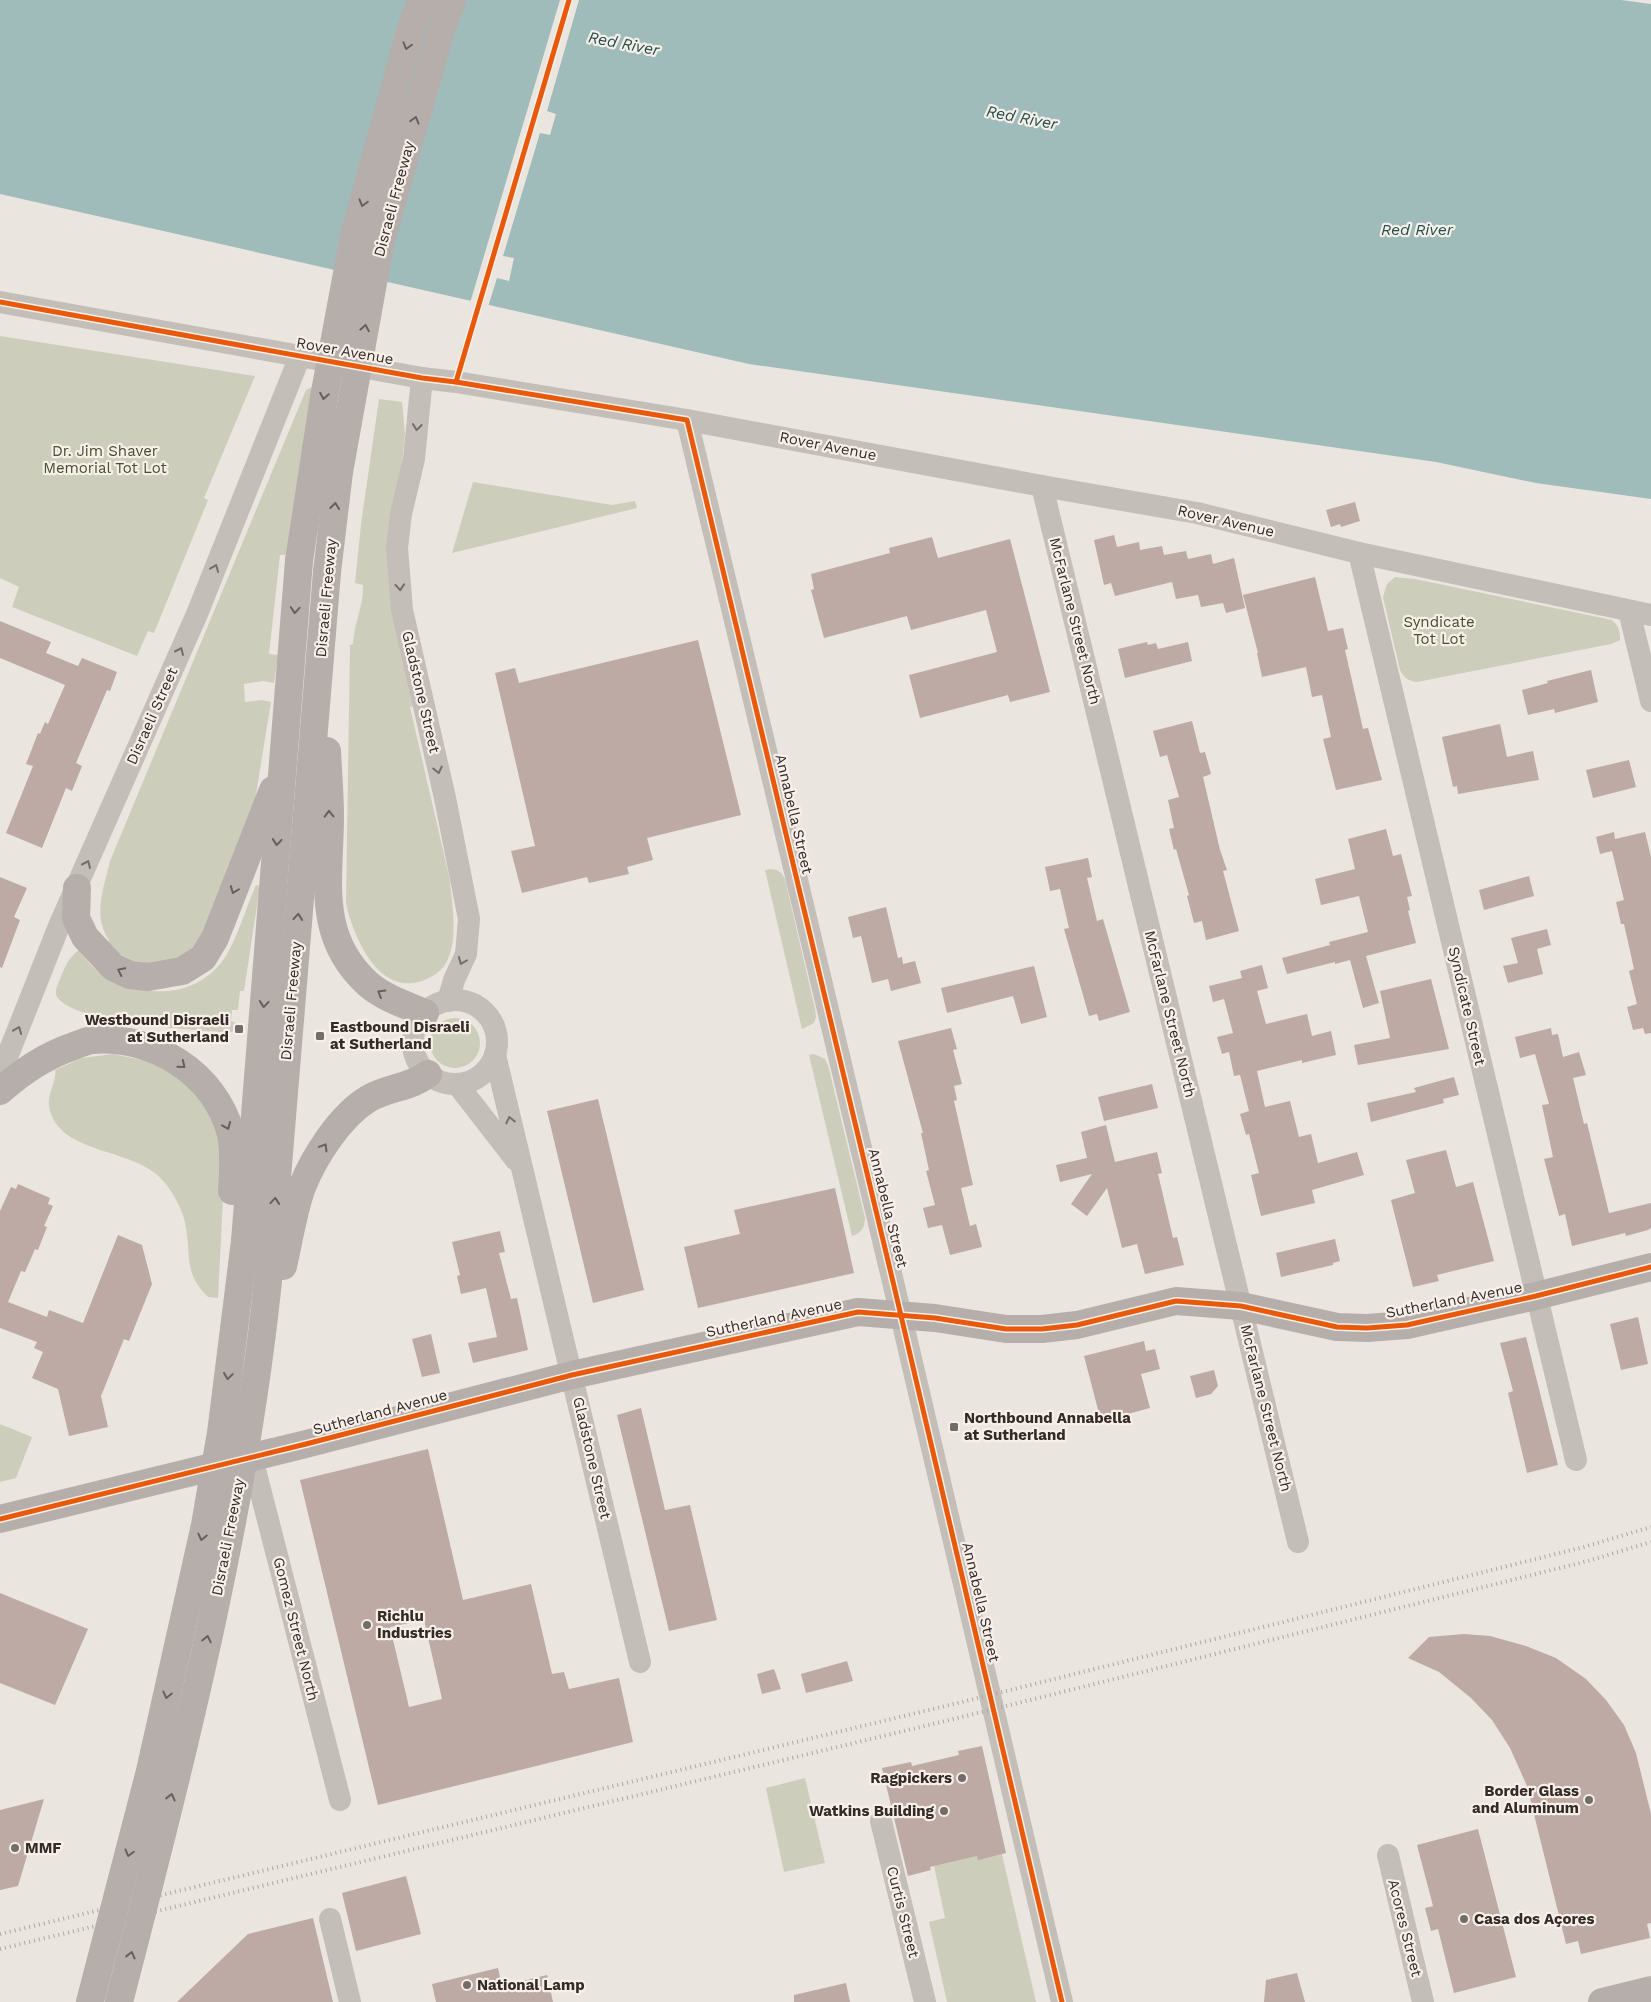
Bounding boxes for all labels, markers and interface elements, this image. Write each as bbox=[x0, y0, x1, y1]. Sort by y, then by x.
water label: Red River bbox=[587, 27, 662, 60]
one-way arrow bbox=[402, 42, 412, 50]
water label: Red River bbox=[985, 101, 1060, 134]
one-way arrow bbox=[409, 115, 420, 124]
street label: Disraeli Freeway bbox=[370, 139, 418, 259]
one-way arrow bbox=[358, 198, 369, 207]
water label: Red River bbox=[1381, 220, 1454, 239]
one-way arrow bbox=[359, 324, 369, 333]
street label: Rover Avenue bbox=[295, 334, 395, 368]
one-way arrow bbox=[320, 392, 330, 401]
one-way arrow bbox=[412, 423, 423, 431]
street label: Rover Avenue bbox=[778, 428, 878, 464]
park label: Dr. Jim Shaver Memorial Tot Lot bbox=[43, 442, 168, 477]
street label: Rover Avenue bbox=[1176, 501, 1276, 541]
one-way arrow bbox=[329, 502, 340, 510]
street label: McFarlane Street North bbox=[1046, 536, 1104, 706]
street label: Disraeli Freeway bbox=[312, 538, 340, 658]
one-way arrow bbox=[209, 565, 219, 573]
one-way arrow bbox=[395, 584, 406, 592]
one-way arrow bbox=[290, 606, 301, 614]
park label: Syndicate Tot Lot bbox=[1403, 613, 1475, 648]
street label: Gladstone Street bbox=[398, 629, 444, 755]
one-way arrow bbox=[174, 647, 185, 656]
street label: Disraeli Street bbox=[123, 664, 182, 767]
street label: Annabella Street bbox=[771, 752, 817, 876]
one-way arrow bbox=[432, 765, 443, 774]
one-way arrow bbox=[324, 809, 334, 817]
one-way arrow bbox=[272, 838, 283, 846]
one-way arrow bbox=[81, 860, 92, 869]
one-way arrow bbox=[230, 885, 240, 893]
one-way arrow bbox=[293, 913, 304, 921]
street label: McFarlane Street North bbox=[1141, 929, 1199, 1099]
street label: Disraeli Freeway bbox=[277, 941, 305, 1061]
street label: Syndicate Street bbox=[1445, 945, 1490, 1068]
one-way arrow bbox=[458, 956, 469, 965]
one-way arrow bbox=[118, 967, 127, 977]
one-way arrow bbox=[377, 989, 386, 999]
one-way arrow bbox=[259, 1000, 270, 1008]
place label: Westbound Disraeli at Sutherland bbox=[85, 1011, 229, 1046]
place label: Eastbound Disraeli at Sutherland bbox=[330, 1018, 470, 1053]
marker: Westbound Disraeli at Sutherland bbox=[233, 1023, 245, 1035]
one-way arrow bbox=[12, 1026, 22, 1035]
marker: Eastbound Disraeli at Sutherland bbox=[314, 1030, 326, 1042]
one-way arrow bbox=[176, 1059, 185, 1068]
one-way arrow bbox=[505, 1115, 516, 1124]
one-way arrow bbox=[221, 1121, 231, 1129]
one-way arrow bbox=[318, 1143, 327, 1152]
street label: Annabella Street bbox=[864, 1146, 912, 1270]
one-way arrow bbox=[269, 1197, 280, 1205]
street label: Sutherland Avenue bbox=[1384, 1278, 1524, 1322]
street label: Sutherland Avenue bbox=[704, 1295, 844, 1341]
street label: McFarlane Street North bbox=[1237, 1323, 1295, 1493]
one-way arrow bbox=[224, 1372, 234, 1381]
street label: Sutherland Avenue bbox=[311, 1385, 449, 1439]
street label: Gladstone Street bbox=[569, 1395, 615, 1521]
place label: Northbound Annabella at Sutherland bbox=[964, 1409, 1131, 1444]
marker: Northbound Annabella at Sutherland bbox=[948, 1421, 960, 1433]
street label: Disraeli Freeway bbox=[208, 1477, 248, 1597]
one-way arrow bbox=[197, 1532, 208, 1541]
street label: Annabella Street bbox=[958, 1540, 1004, 1664]
street label: Gomez Street North bbox=[269, 1555, 323, 1703]
place label: Richlu Industries bbox=[377, 1607, 452, 1642]
marker: Richlu Industries bbox=[361, 1619, 373, 1631]
one-way arrow bbox=[201, 1634, 212, 1643]
one-way arrow bbox=[162, 1691, 173, 1700]
place label: Ragpickers bbox=[870, 1769, 952, 1787]
marker: Ragpickers bbox=[956, 1772, 968, 1784]
place label: Border Glass and Aluminum bbox=[1472, 1782, 1579, 1817]
one-way arrow bbox=[166, 1794, 176, 1802]
marker: Border Glass and Aluminum bbox=[1583, 1794, 1595, 1806]
place label: Watkins Building bbox=[809, 1802, 935, 1820]
marker: Watkins Building bbox=[938, 1805, 950, 1817]
place label: MMF bbox=[25, 1839, 61, 1857]
marker: MMF bbox=[9, 1842, 21, 1854]
one-way arrow bbox=[124, 1849, 134, 1857]
street label: Curtis Street bbox=[883, 1864, 923, 1960]
street label: Acores Street bbox=[1384, 1877, 1426, 1979]
place label: Casa dos Açores bbox=[1474, 1910, 1595, 1928]
marker: Casa dos Açores bbox=[1458, 1913, 1470, 1925]
one-way arrow bbox=[125, 1950, 136, 1959]
place label: National Lamp bbox=[477, 1976, 585, 1994]
marker: National Lamp bbox=[461, 1979, 473, 1991]

